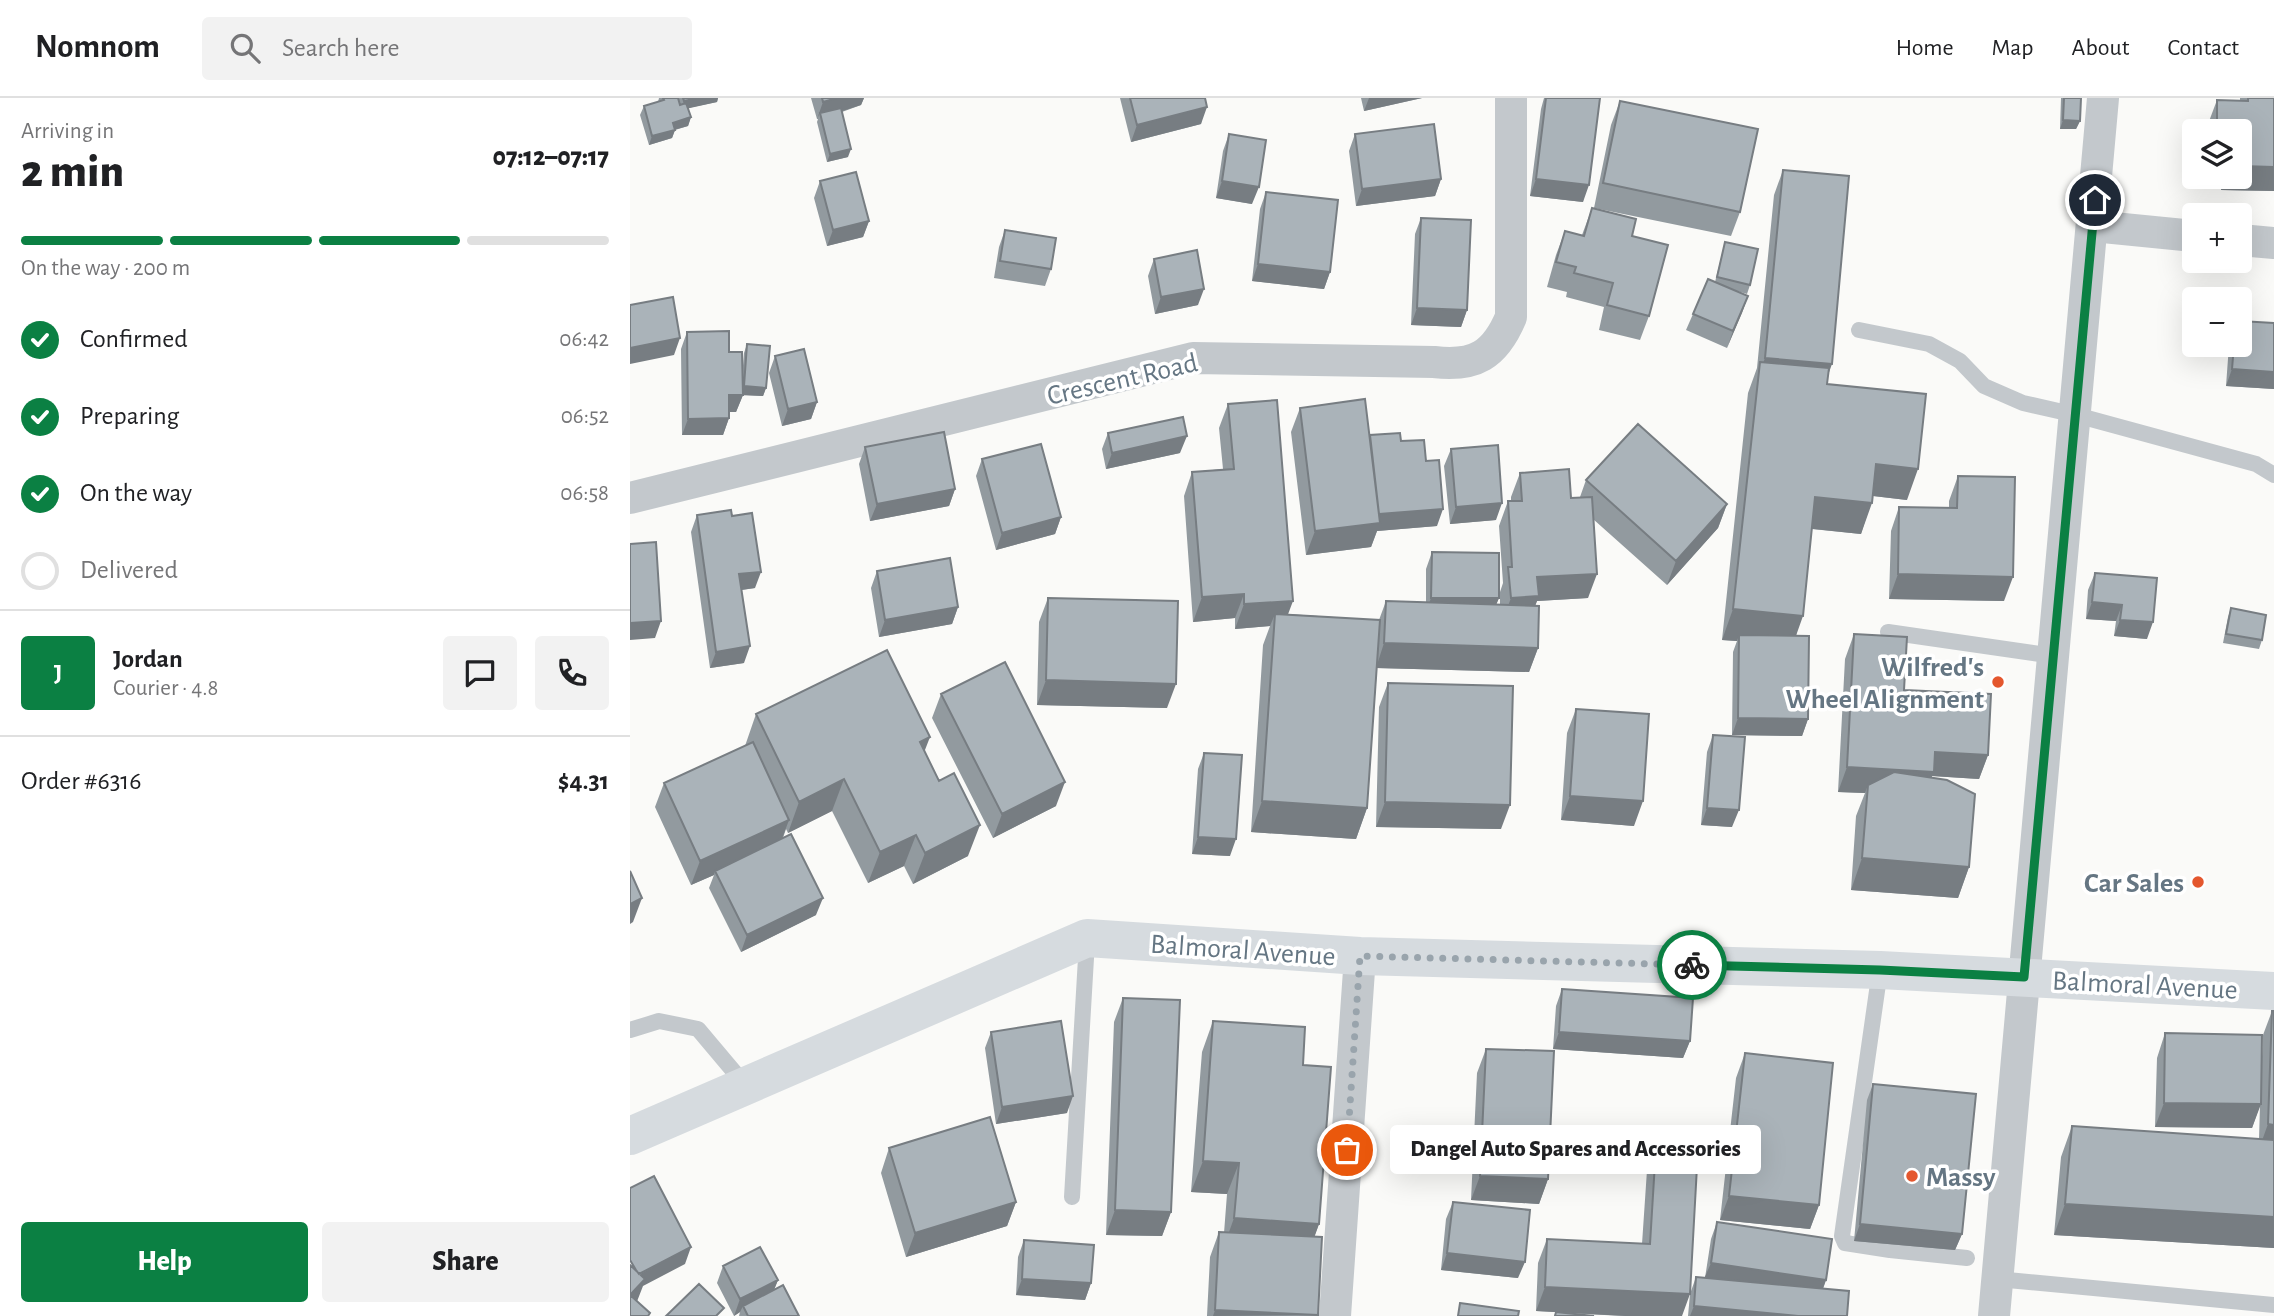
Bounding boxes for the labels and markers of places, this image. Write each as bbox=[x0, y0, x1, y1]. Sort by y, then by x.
pin bbox=[2065, 170, 2125, 230]
place label: Wilfred's Wheel Alignment bbox=[1785, 654, 1985, 714]
marker: Wilfred's Wheel Alignment bbox=[1990, 674, 2006, 690]
place label: Car Sales bbox=[2084, 870, 2184, 898]
marker: Car Sales bbox=[2190, 874, 2206, 890]
pin bbox=[1317, 1120, 1377, 1180]
callout: Dangel Auto Spares and Accessories bbox=[1389, 1126, 1760, 1174]
place label: Massy bbox=[1926, 1164, 1996, 1192]
marker: Massy bbox=[1904, 1168, 1920, 1184]

